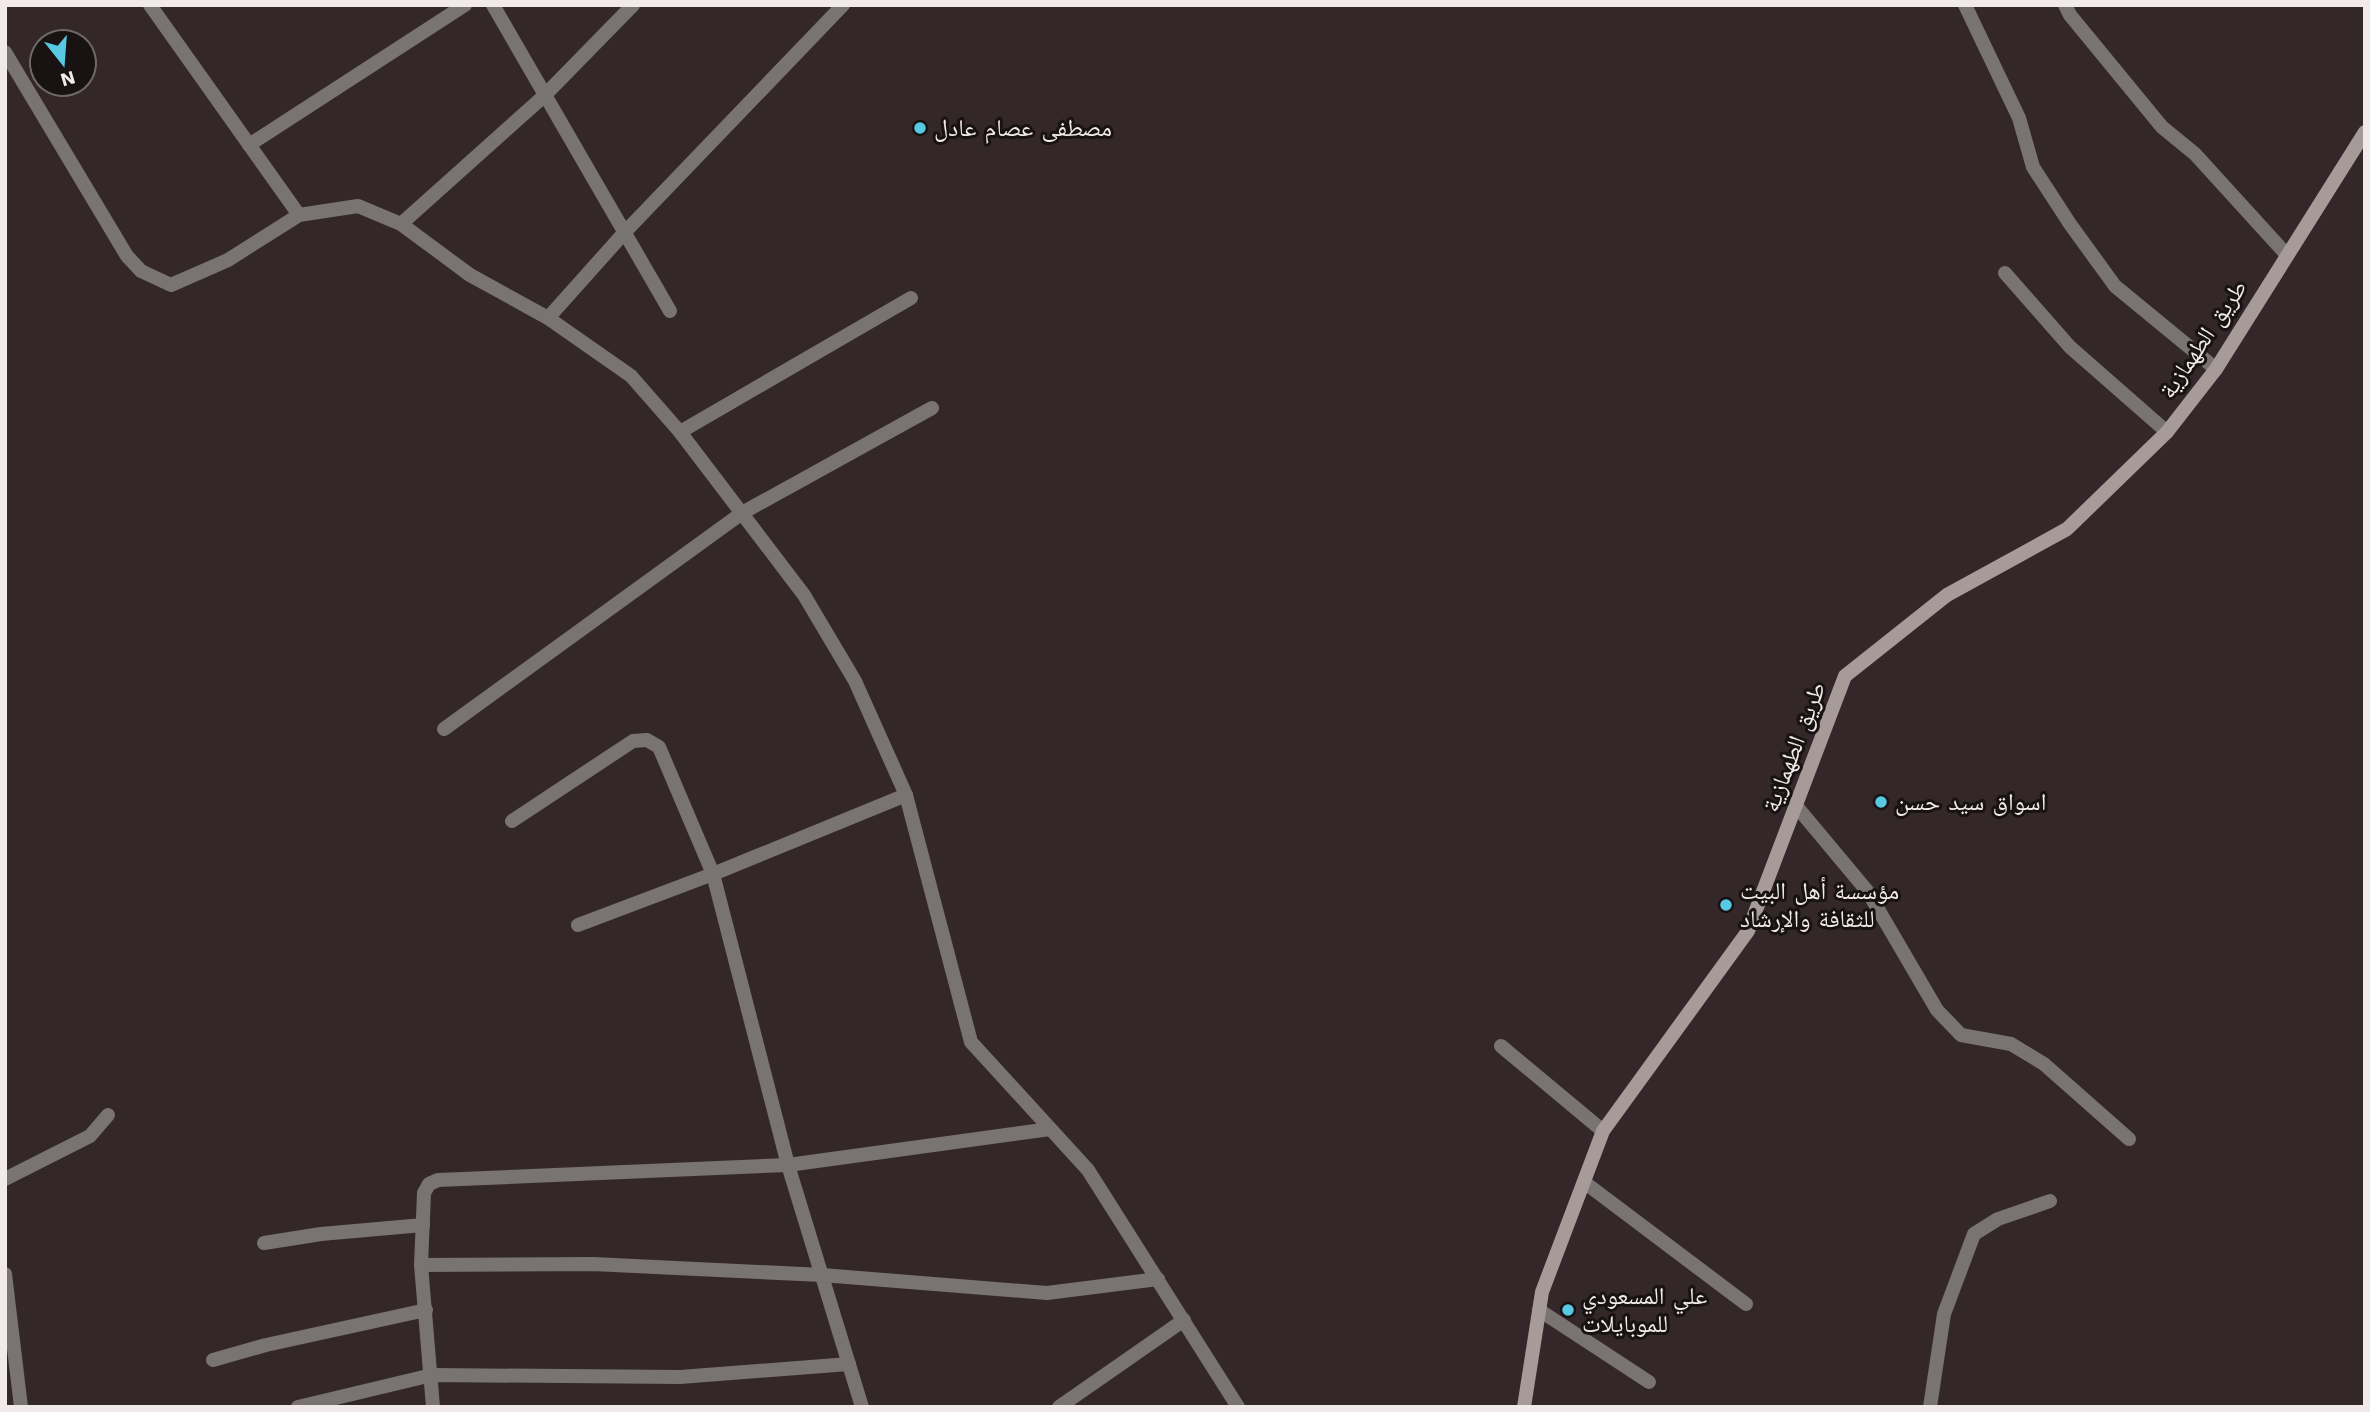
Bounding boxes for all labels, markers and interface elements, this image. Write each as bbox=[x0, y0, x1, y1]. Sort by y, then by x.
north arrow bbox=[28, 28, 98, 98]
text: N bbox=[58, 66, 78, 92]
place label: مصطفى عصام عادل bbox=[934, 114, 1112, 144]
marker: مصطفى عصام عادل bbox=[912, 120, 928, 136]
street label: طريق الطهمازية bbox=[2153, 274, 2253, 404]
street label: طريق الطهمازية bbox=[1756, 678, 1832, 816]
place label: اسواق سيد حسن bbox=[1895, 788, 2046, 816]
marker: اسواق سيد حسن bbox=[1873, 794, 1889, 810]
place label: مؤسسة أهل البيت للثقافة والإرشاد bbox=[1740, 877, 1899, 933]
marker: مؤسسة أهل البيت للثقافة والإرشاد bbox=[1718, 897, 1734, 913]
place label: علي المسعودي للموبايلات bbox=[1582, 1282, 1707, 1338]
marker: علي المسعودي للموبايلات bbox=[1560, 1302, 1576, 1318]

